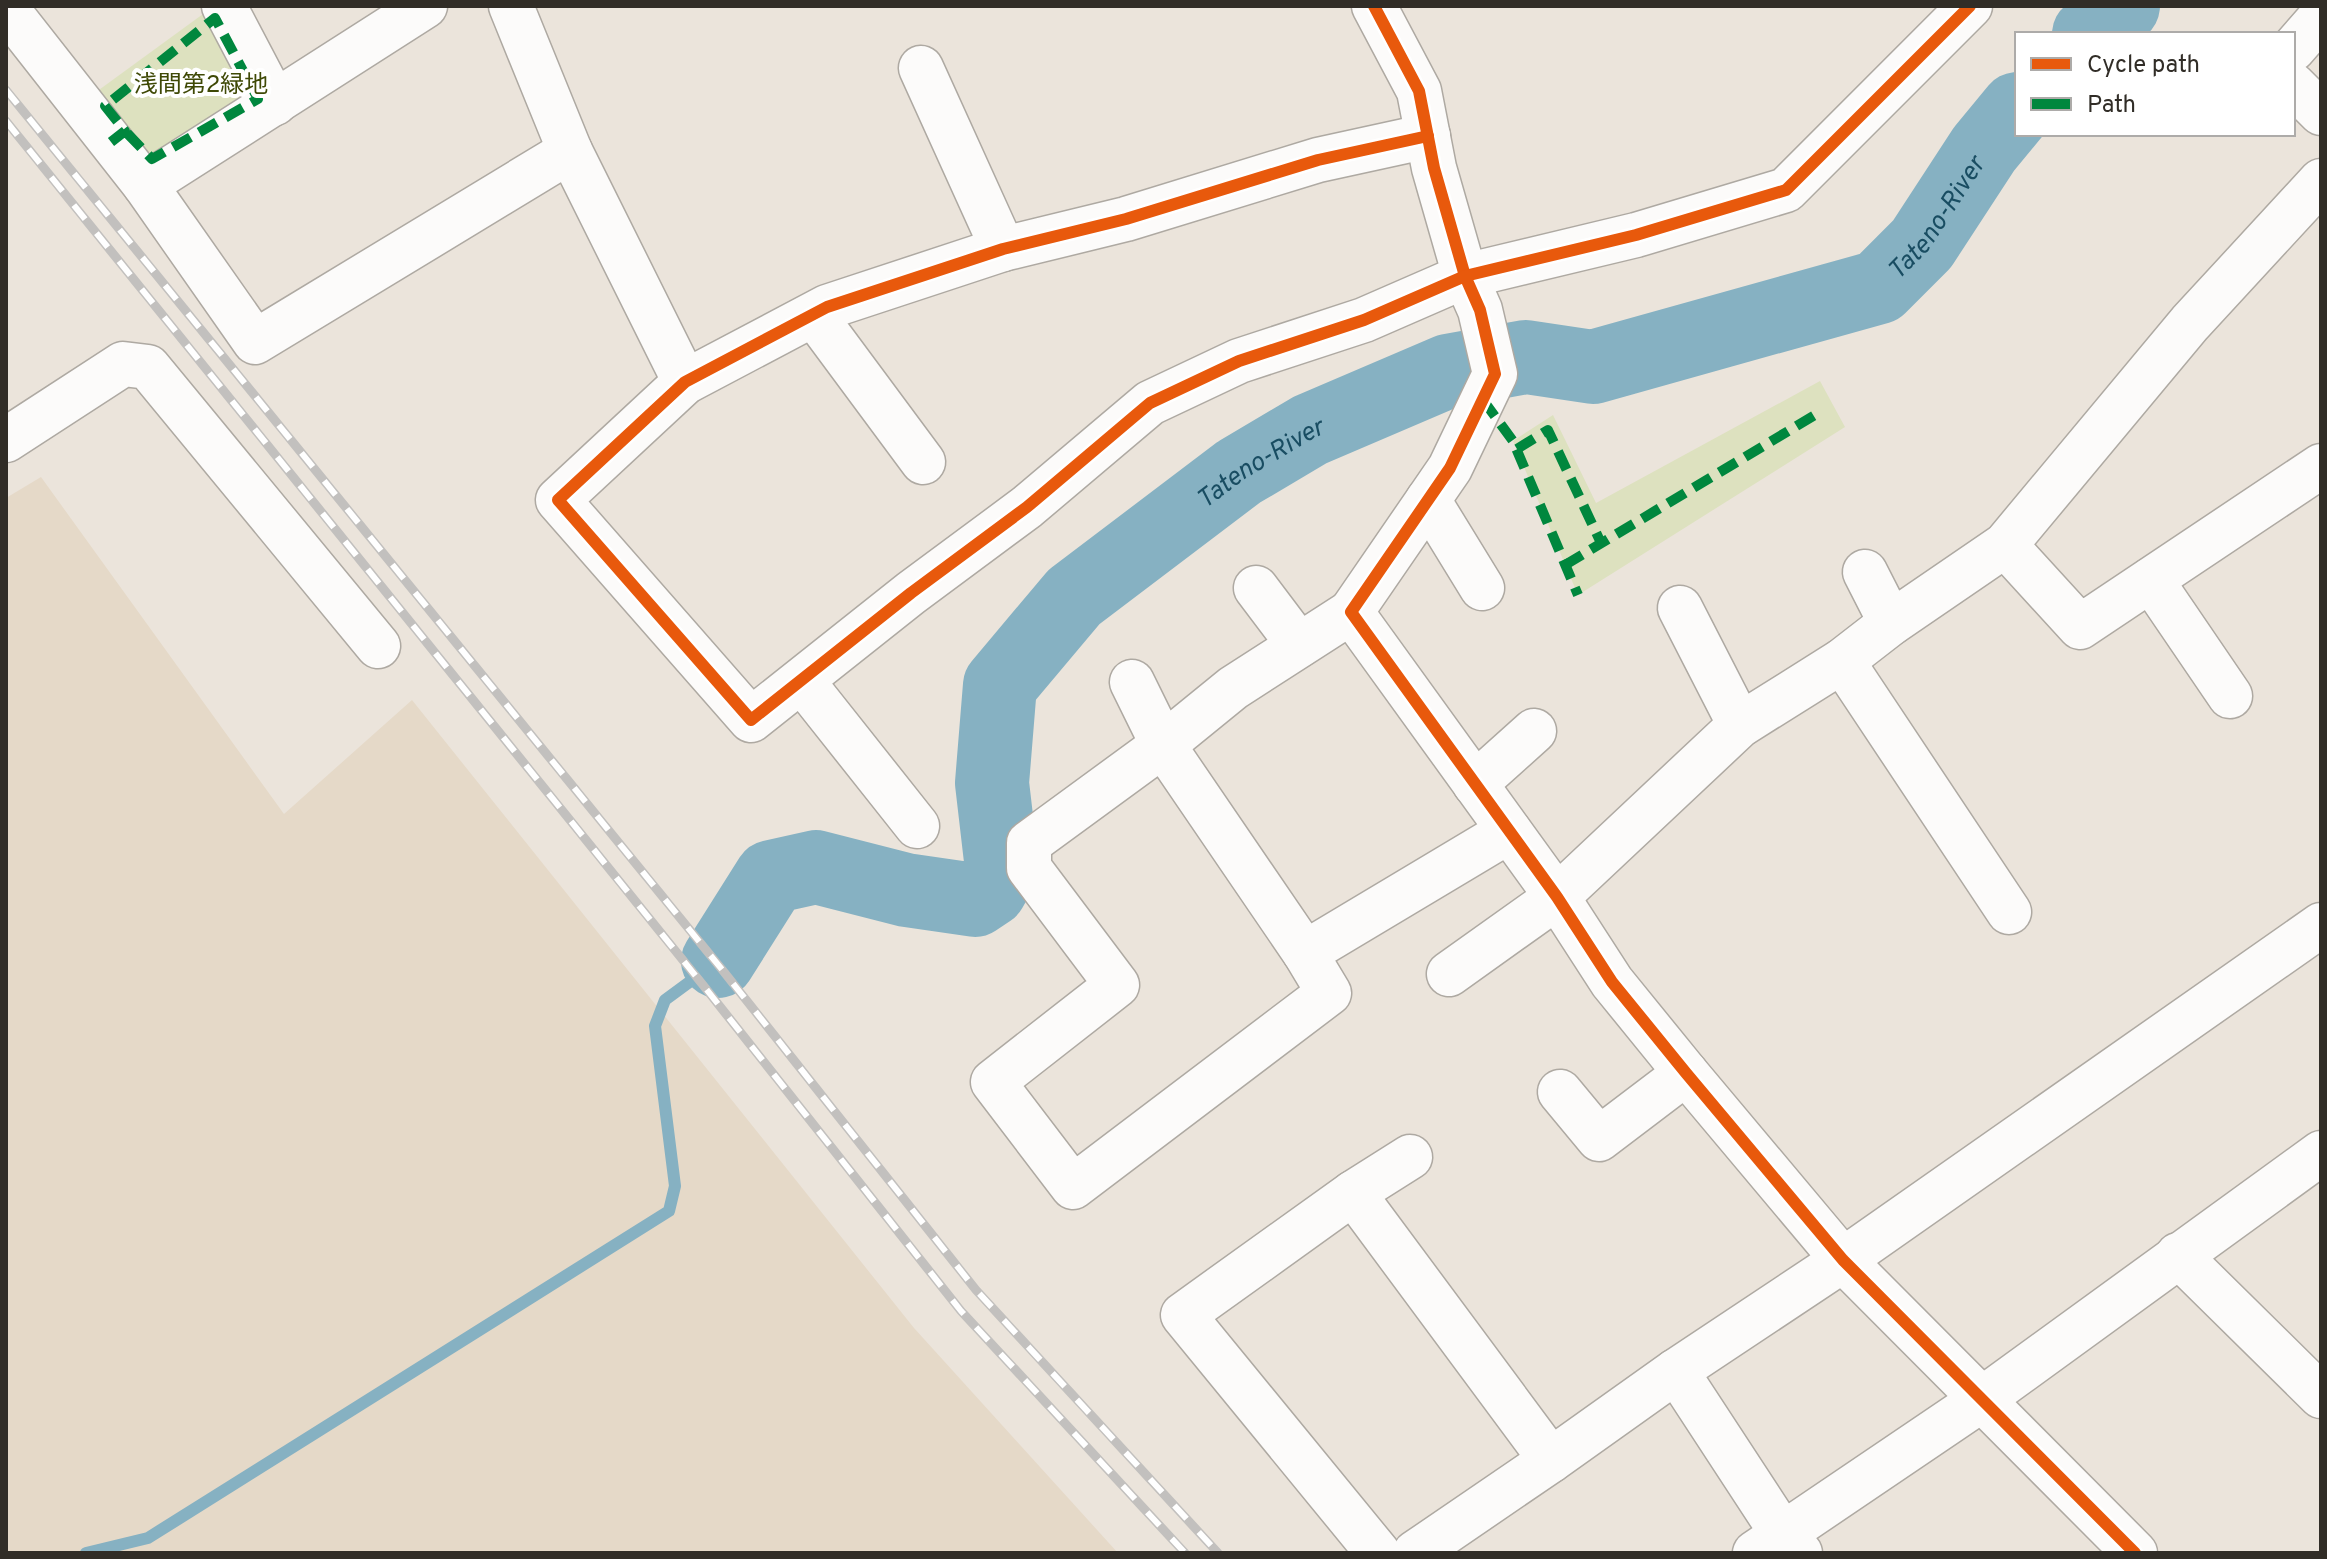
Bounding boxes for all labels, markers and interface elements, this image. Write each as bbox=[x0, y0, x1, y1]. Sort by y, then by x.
legend bbox=[2015, 32, 2295, 136]
text: Cycle path bbox=[2087, 51, 2200, 81]
park label: 浅間第2緑地 bbox=[134, 71, 268, 101]
text: Path bbox=[2087, 91, 2136, 121]
water label: Tateno-River bbox=[1882, 149, 1995, 288]
water label: Tateno-River bbox=[1191, 411, 1331, 517]

